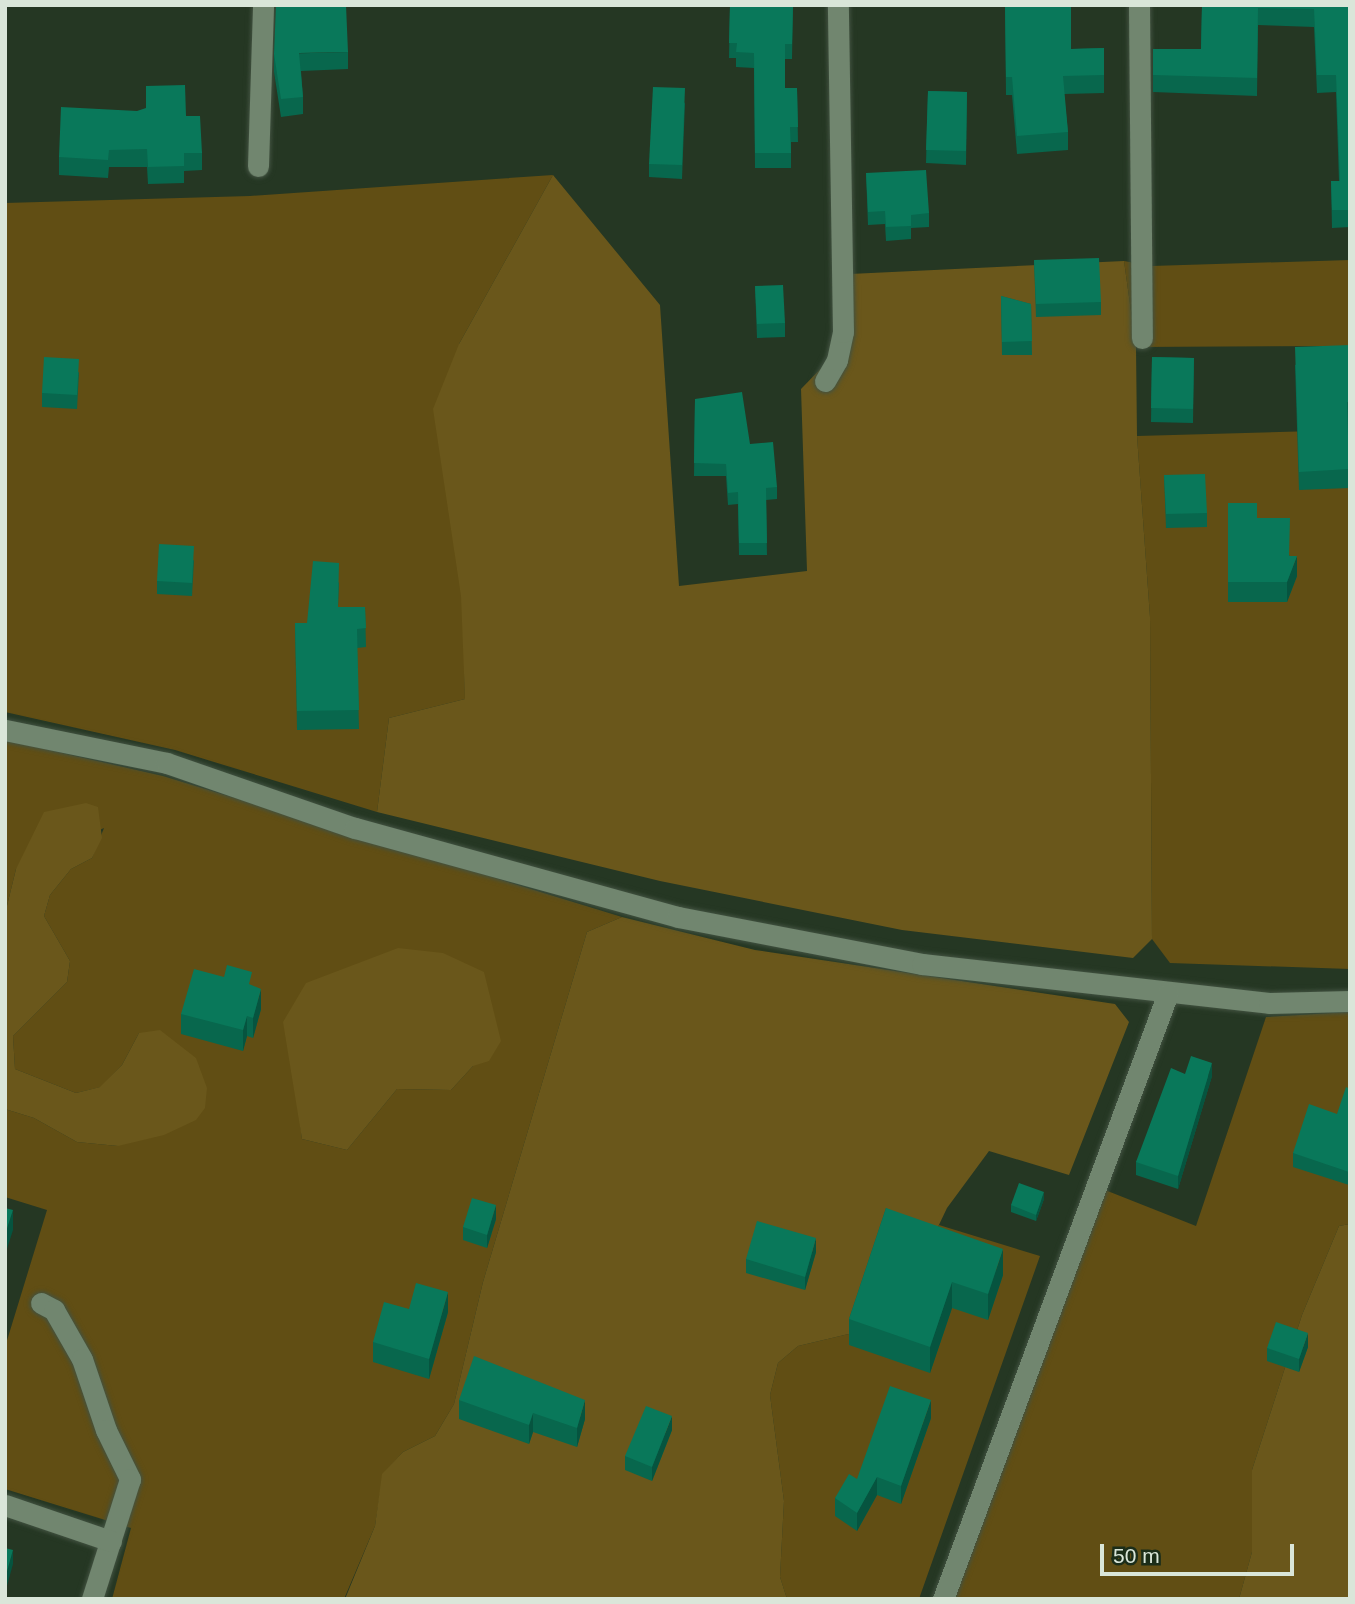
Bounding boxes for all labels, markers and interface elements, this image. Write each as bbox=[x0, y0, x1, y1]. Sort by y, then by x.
scale bar bbox=[1103, 1530, 1297, 1574]
text: 50 m bbox=[1113, 1544, 1160, 1567]

